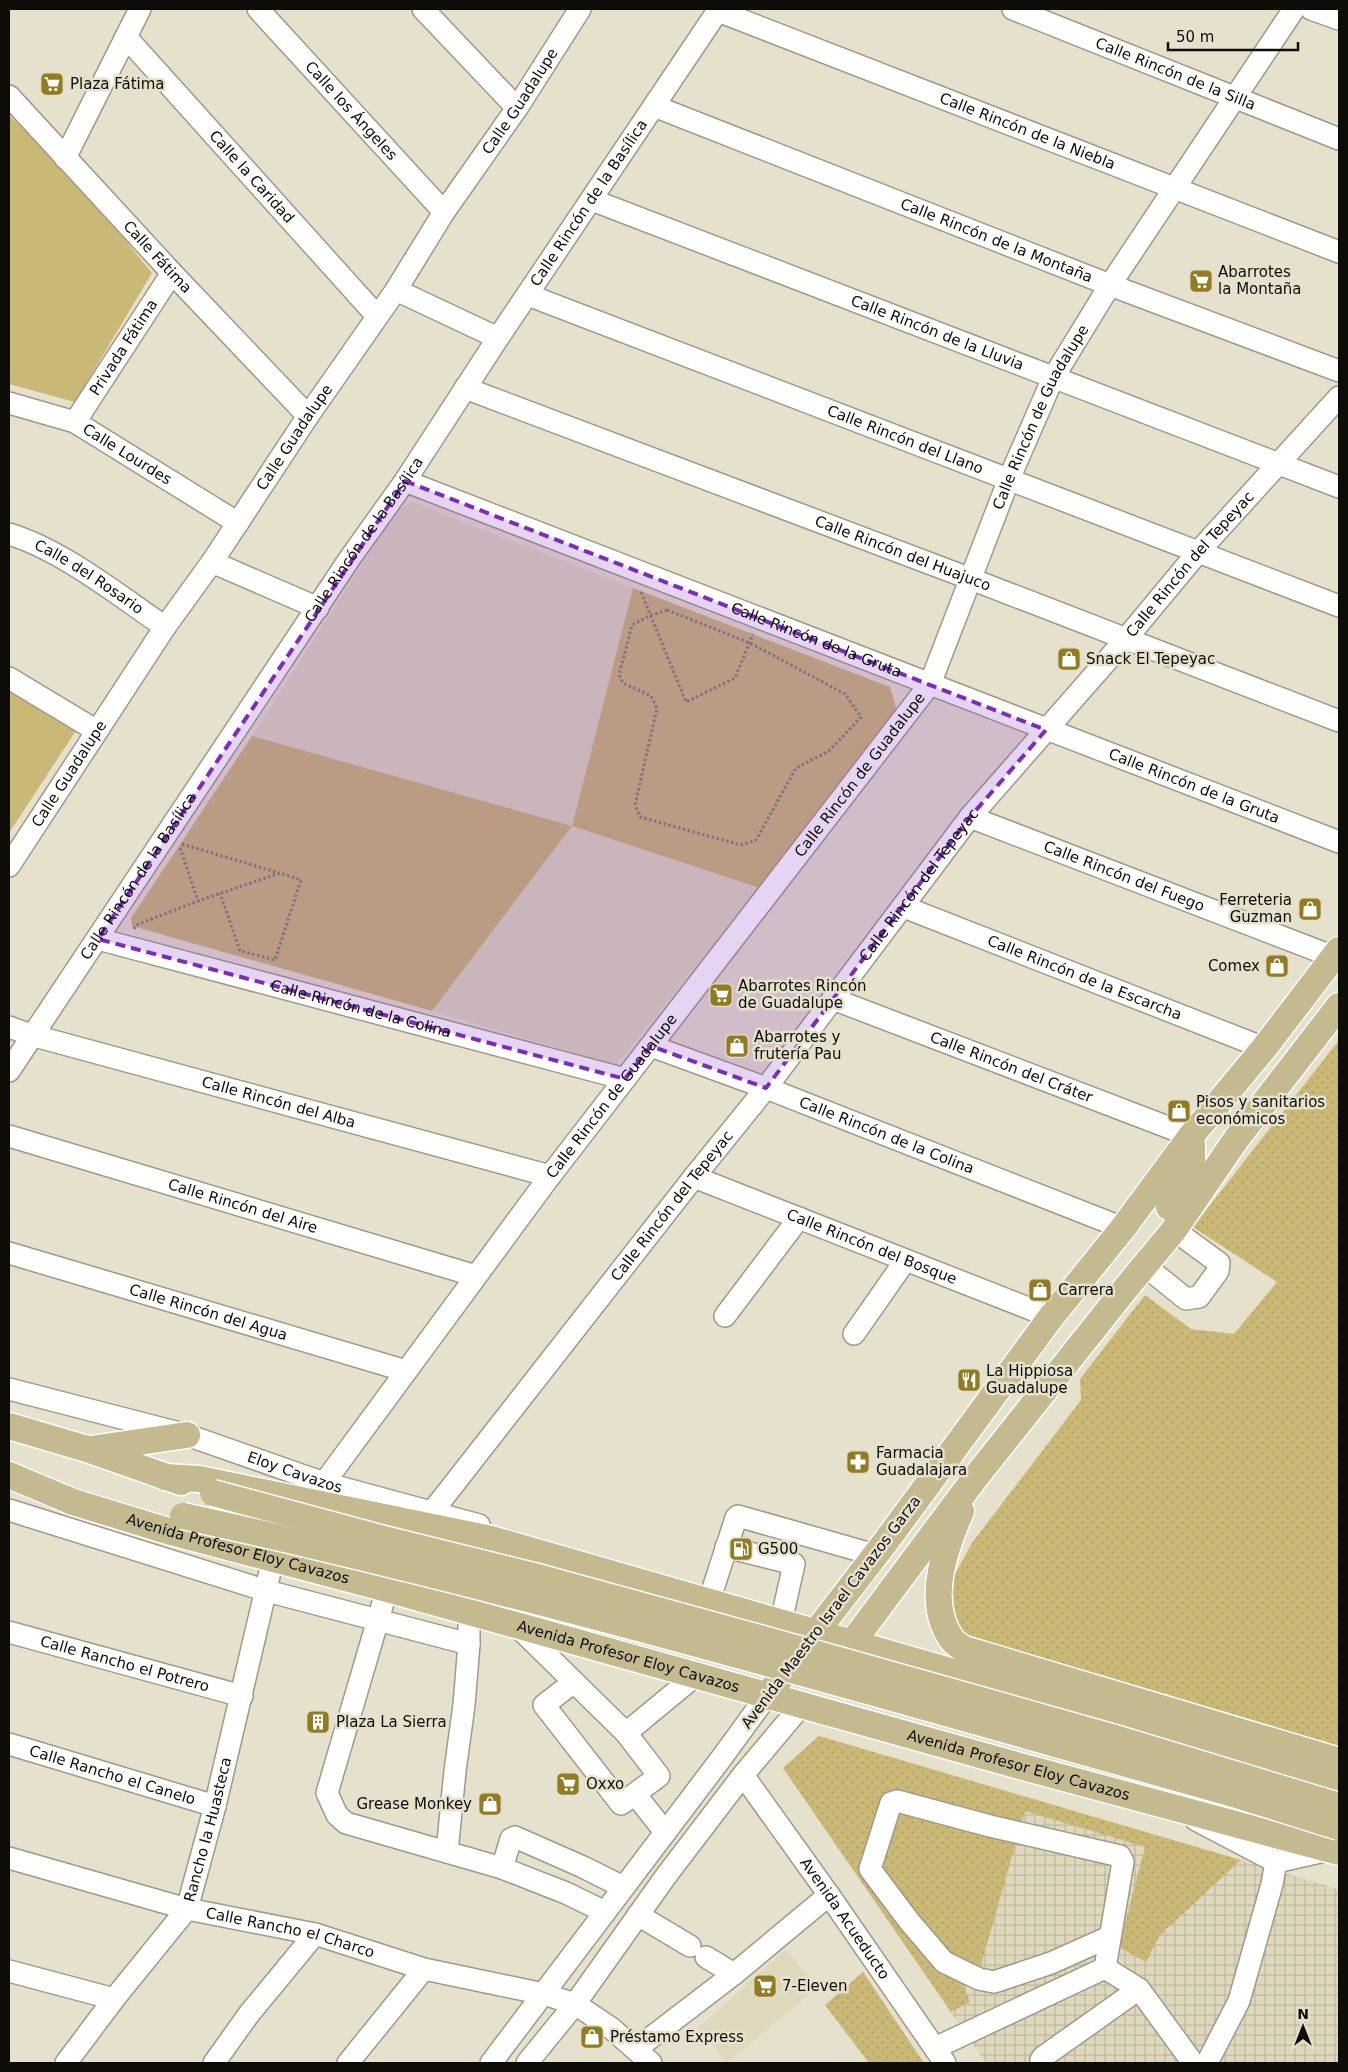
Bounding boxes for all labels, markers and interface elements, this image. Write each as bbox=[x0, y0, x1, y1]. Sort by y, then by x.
scale bar bbox=[1168, 20, 1298, 52]
text: 50 m bbox=[1176, 28, 1214, 46]
street label: Calle Rincón de la Silla bbox=[1093, 34, 1258, 114]
street label: Calle Guadalupe bbox=[478, 45, 562, 158]
street label: Calle los Ángeles bbox=[301, 58, 401, 164]
supermarket icon: Plaza Fátima bbox=[39, 71, 65, 97]
place label: Plaza Fátima bbox=[70, 75, 165, 93]
street label: Calle Rincón de la Niebla bbox=[937, 89, 1118, 173]
street label: Calle Rincón de la Basílica bbox=[526, 116, 651, 290]
street label: Calle la Caridad bbox=[205, 127, 298, 227]
street label: Calle Rincón de la Montaña bbox=[898, 195, 1095, 286]
street label: Calle Fátima bbox=[119, 217, 195, 297]
place label: Abarrotes la Montaña bbox=[1218, 263, 1302, 298]
supermarket icon: Abarrotes la Montaña bbox=[1188, 268, 1214, 294]
street label: Calle Rincón de la Lluvia bbox=[848, 291, 1026, 374]
street label: Privada Fátima bbox=[86, 296, 161, 399]
street label: Calle Rincón de Guadalupe bbox=[989, 322, 1092, 512]
street label: Calle Guadalupe bbox=[253, 381, 336, 494]
street label: Calle Rincón del Llano bbox=[824, 402, 986, 478]
street label: Calle Lourdes bbox=[79, 420, 175, 489]
street label: Calle Rincón de la Basílica bbox=[301, 454, 427, 626]
street label: Calle Rincón del Tepeyac bbox=[1122, 488, 1258, 641]
street label: Calle Rincón del Huajuco bbox=[812, 512, 993, 595]
street label: Calle del Rosario bbox=[32, 536, 147, 618]
street label: Calle Rincón de la Gruta bbox=[728, 599, 904, 681]
shop icon: Snack El Tepeyac bbox=[1056, 646, 1082, 672]
place label: Snack El Tepeyac bbox=[1086, 650, 1215, 668]
street label: Calle Rincón de Guadalupe bbox=[791, 689, 929, 861]
street label: Calle Guadalupe bbox=[28, 717, 110, 831]
street label: Calle Rincón de la Gruta bbox=[1106, 745, 1282, 827]
street label: Calle Rincón de la Basílica bbox=[77, 789, 201, 963]
street label: Calle Rincón del Tepeyac bbox=[856, 805, 982, 965]
street label: Calle Rincón del Fuego bbox=[1041, 837, 1207, 915]
place label: Ferreteria Guzman bbox=[1219, 891, 1292, 926]
shop icon: Ferreteria Guzman bbox=[1297, 896, 1323, 922]
street label: Calle Rincón de la Escarcha bbox=[985, 932, 1184, 1024]
shop icon: Comex bbox=[1264, 953, 1290, 979]
place label: Comex bbox=[1208, 957, 1260, 975]
street label: Calle Rincón de la Colina bbox=[269, 976, 453, 1041]
place label: Abarrotes Rincón de Guadalupe bbox=[738, 977, 867, 1012]
supermarket icon: Abarrotes Rincón de Guadalupe bbox=[708, 982, 734, 1008]
street label: Calle Rincón de Guadalupe bbox=[542, 1010, 681, 1182]
place label: Abarrotes y frutería Pau bbox=[754, 1028, 841, 1063]
street label: Calle Rincón del Cráter bbox=[927, 1028, 1096, 1107]
shop icon: Abarrotes y frutería Pau bbox=[724, 1033, 750, 1059]
street label: Calle Rincón del Alba bbox=[200, 1073, 358, 1132]
street label: Calle Rincón de la Colina bbox=[797, 1093, 977, 1178]
place label: Pisos y sanitarios económicos bbox=[1196, 1093, 1325, 1128]
shop icon: Pisos y sanitarios económicos bbox=[1166, 1098, 1192, 1124]
street label: Calle Rincón del Tepeyac bbox=[607, 1127, 737, 1285]
street label: Calle Rincón del Aire bbox=[166, 1175, 320, 1237]
street label: Calle Rincón del Bosque bbox=[784, 1205, 959, 1288]
shop icon: Carrera bbox=[1027, 1277, 1053, 1303]
street label: Calle Rincón del Agua bbox=[127, 1280, 290, 1344]
place label: Carrera bbox=[1058, 1281, 1114, 1299]
place label: La Hippiosa Guadalupe bbox=[986, 1362, 1073, 1397]
restaurant icon: La Hippiosa Guadalupe bbox=[956, 1367, 982, 1393]
place label: Farmacia Guadalajara bbox=[876, 1444, 967, 1479]
street label: Eloy Cavazos bbox=[245, 1448, 344, 1497]
pharmacy icon: Farmacia Guadalajara bbox=[845, 1449, 871, 1475]
street label: Avenida Maestro Israel Cavazos Garza bbox=[738, 1492, 924, 1732]
street label: Avenida Profesor Eloy Cavazos bbox=[124, 1510, 352, 1588]
fuel station icon: G500 bbox=[728, 1536, 754, 1562]
place label: G500 bbox=[758, 1540, 798, 1558]
street label: Avenida Profesor Eloy Cavazos bbox=[515, 1617, 742, 1696]
street label: Calle Rancho el Potrero bbox=[38, 1632, 211, 1696]
building icon: Plaza La Sierra bbox=[305, 1709, 331, 1735]
place label: Plaza La Sierra bbox=[336, 1713, 447, 1731]
street label: Avenida Profesor Eloy Cavazos bbox=[905, 1726, 1132, 1804]
street label: Calle Rancho el Canelo bbox=[27, 1742, 198, 1809]
street label: Rancho la Huasteca bbox=[180, 1755, 235, 1904]
supermarket icon: Oxxo bbox=[555, 1771, 581, 1797]
place label: Oxxo bbox=[586, 1775, 624, 1793]
shop icon: Grease Monkey bbox=[477, 1791, 503, 1817]
place label: Grease Monkey bbox=[356, 1795, 472, 1813]
street label: Avenida Acueducto bbox=[796, 1854, 893, 1983]
street label: Calle Rancho el Charco bbox=[204, 1904, 377, 1962]
supermarket icon: 7-Eleven bbox=[752, 1973, 778, 1999]
place label: 7-Eleven bbox=[782, 1977, 847, 1995]
north arrow bbox=[1278, 2002, 1328, 2052]
text: N bbox=[1297, 2006, 1309, 2022]
shop icon: Préstamo Express bbox=[579, 2024, 605, 2050]
place label: Préstamo Express bbox=[610, 2028, 744, 2046]

